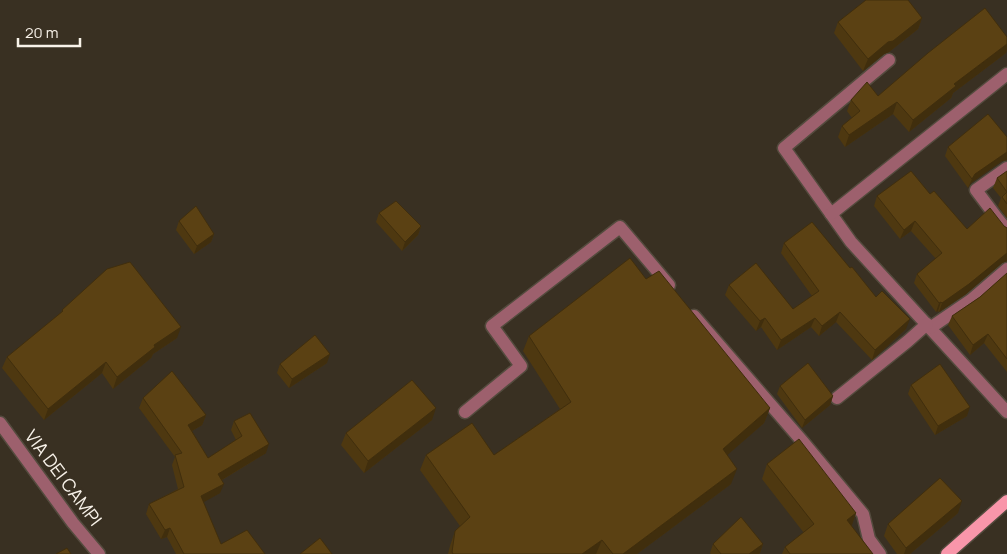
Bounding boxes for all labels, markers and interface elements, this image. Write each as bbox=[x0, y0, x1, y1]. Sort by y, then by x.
scale bar bbox=[18, 15, 80, 47]
text: 20 m bbox=[25, 22, 58, 43]
street label: VIA DEI CAMPI bbox=[20, 425, 108, 530]

